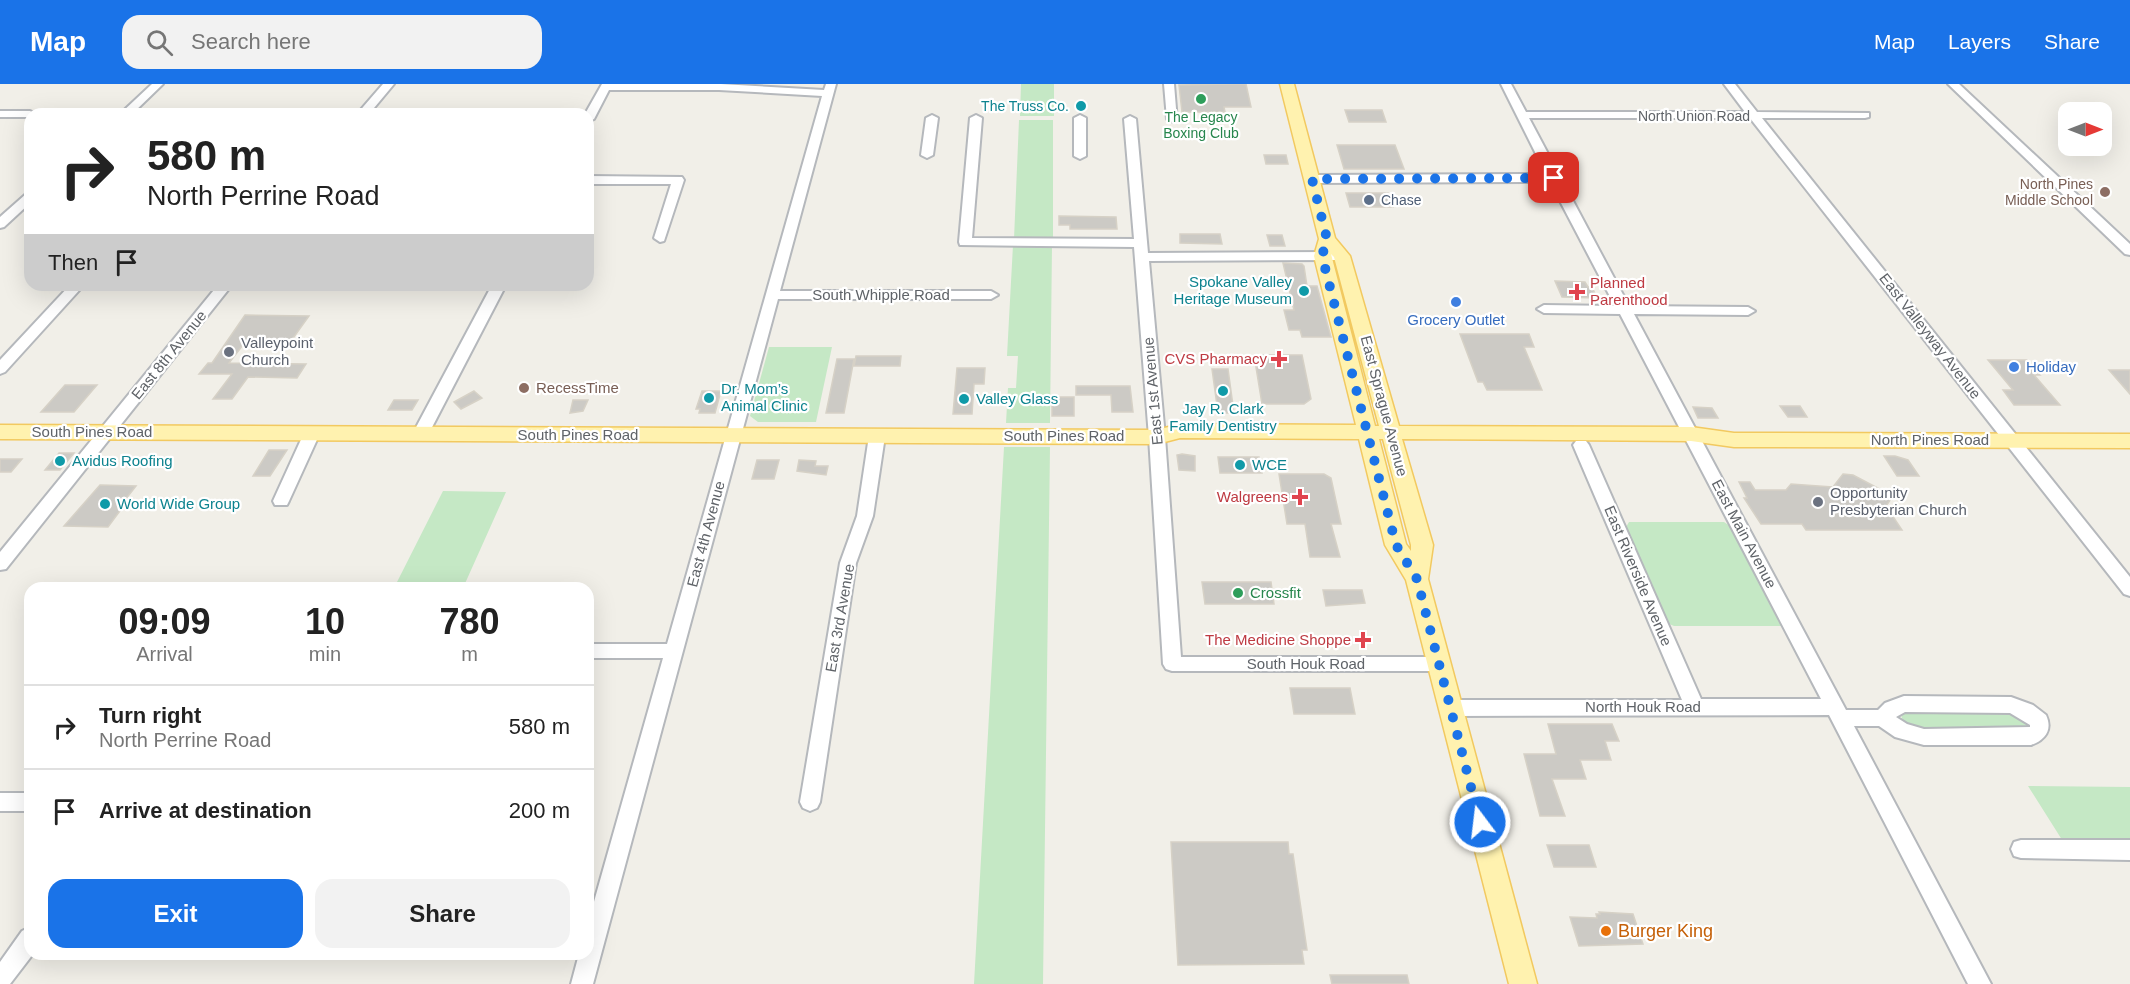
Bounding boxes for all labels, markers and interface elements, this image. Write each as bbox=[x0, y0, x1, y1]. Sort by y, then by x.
search box bbox=[122, 15, 542, 69]
text: Map bbox=[30, 26, 86, 57]
icon: search bbox=[143, 26, 176, 59]
text: Search here bbox=[191, 29, 311, 54]
text: Map bbox=[1874, 30, 1915, 53]
text: Layers bbox=[1948, 30, 2011, 53]
text: Share bbox=[2044, 30, 2100, 53]
marker: The Legacy Boxing Club bbox=[1194, 92, 1208, 106]
place label: The Truss Co. bbox=[981, 98, 1069, 114]
marker: The Truss Co. bbox=[1074, 99, 1088, 113]
north arrow bbox=[2058, 102, 2112, 156]
map controls bbox=[2058, 102, 2112, 156]
street label: North Union Road bbox=[1638, 108, 1750, 124]
place label: The Legacy Boxing Club bbox=[1163, 109, 1239, 141]
icon: right bbox=[48, 132, 126, 210]
text: 580 m bbox=[147, 132, 266, 179]
pin bbox=[1528, 152, 1579, 203]
icon: arrive bbox=[1537, 161, 1570, 194]
place label: North Pines Middle School bbox=[2005, 176, 2093, 208]
text: North Perrine Road bbox=[147, 181, 380, 211]
marker: North Pines Middle School bbox=[2098, 185, 2112, 199]
place label: Chase bbox=[1381, 192, 1422, 208]
marker: Chase bbox=[1362, 193, 1376, 207]
icon: arrive bbox=[110, 246, 143, 279]
text: Then bbox=[48, 250, 98, 275]
street label: East Valleyway Avenue bbox=[1876, 270, 1985, 402]
place label: Spokane Valley Heritage Museum bbox=[1174, 273, 1293, 307]
place label: Planned Parenthood bbox=[1590, 274, 1668, 308]
marker: Planned Parenthood bbox=[1568, 283, 1586, 301]
marker: Spokane Valley Heritage Museum bbox=[1297, 284, 1311, 298]
street label: South Whipple Road bbox=[812, 286, 950, 303]
marker: Grocery Outlet bbox=[1449, 295, 1463, 309]
street label: East 8th Avenue bbox=[128, 307, 210, 402]
place label: Grocery Outlet bbox=[1407, 311, 1506, 328]
place label: Valleypoint Church bbox=[241, 334, 314, 368]
street label: East Sprague Avenue bbox=[1358, 334, 1411, 478]
street label: East 1st Avenue bbox=[1139, 336, 1166, 446]
marker: Valleypoint Church bbox=[222, 345, 236, 359]
place label: CVS Pharmacy bbox=[1164, 350, 1267, 367]
marker: CVS Pharmacy bbox=[1272, 352, 1286, 366]
place label: Holiday bbox=[2026, 358, 2077, 375]
marker: Holiday bbox=[2007, 360, 2021, 374]
place label: RecessTime bbox=[536, 379, 619, 396]
place label: Dr. Mom’s Animal Clinic bbox=[721, 380, 808, 414]
marker: RecessTime bbox=[517, 381, 531, 395]
marker: Jay R. Clark Family Dentistry bbox=[1216, 384, 1230, 398]
place label: Valley Glass bbox=[976, 390, 1058, 407]
marker: Dr. Mom’s Animal Clinic bbox=[702, 391, 716, 405]
marker: Valley Glass bbox=[957, 392, 971, 406]
place label: Jay R. Clark Family Dentistry bbox=[1169, 400, 1277, 434]
street label: South Pines Road bbox=[32, 423, 152, 440]
street label: South Pines Road bbox=[518, 426, 638, 443]
street label: South Pines Road bbox=[1004, 427, 1124, 444]
street label: North Pines Road bbox=[1871, 431, 1989, 448]
place label: Avidus Roofing bbox=[72, 452, 173, 469]
marker: Avidus Roofing bbox=[53, 454, 67, 468]
place label: WCE bbox=[1252, 456, 1287, 473]
marker: WCE bbox=[1233, 458, 1247, 472]
street label: East Main Avenue bbox=[1709, 477, 1780, 591]
street label: East 4th Avenue bbox=[683, 479, 728, 589]
place label: Opportunity Presbyterian Church bbox=[1830, 484, 1967, 518]
place label: Walgreens bbox=[1217, 488, 1288, 505]
marker: Walgreens bbox=[1293, 490, 1307, 504]
place label: World Wide Group bbox=[117, 495, 240, 512]
marker: Opportunity Presbyterian Church bbox=[1811, 495, 1825, 509]
marker: World Wide Group bbox=[98, 497, 112, 511]
street label: East Riverside Avenue bbox=[1601, 503, 1676, 648]
street label: East 3rd Avenue bbox=[822, 562, 857, 673]
place label: Crossfit bbox=[1250, 584, 1302, 601]
marker: Crossfit bbox=[1231, 586, 1245, 600]
text: 09:09 bbox=[118, 601, 211, 642]
text: 10 bbox=[305, 601, 345, 642]
text: 780 bbox=[439, 601, 500, 642]
place label: The Medicine Shoppe bbox=[1205, 631, 1351, 648]
marker: The Medicine Shoppe bbox=[1356, 633, 1370, 647]
text: Arrival bbox=[136, 643, 193, 665]
text: min bbox=[309, 643, 341, 665]
text: m bbox=[461, 643, 478, 665]
street label: South Houk Road bbox=[1247, 655, 1365, 672]
street label: North Houk Road bbox=[1585, 698, 1701, 715]
text: Turn right bbox=[99, 703, 201, 728]
icon: right bbox=[48, 711, 81, 744]
text: 580 m bbox=[509, 714, 570, 739]
text: North Perrine Road bbox=[99, 729, 271, 751]
position arrow bbox=[1448, 790, 1512, 854]
icon: arrive bbox=[48, 795, 81, 828]
text: Arrive at destination bbox=[99, 798, 312, 823]
text: 200 m bbox=[509, 798, 570, 823]
button: Exit bbox=[48, 879, 303, 948]
button: Share bbox=[315, 879, 570, 948]
place label: Burger King bbox=[1618, 921, 1713, 941]
marker: Burger King bbox=[1599, 924, 1613, 938]

